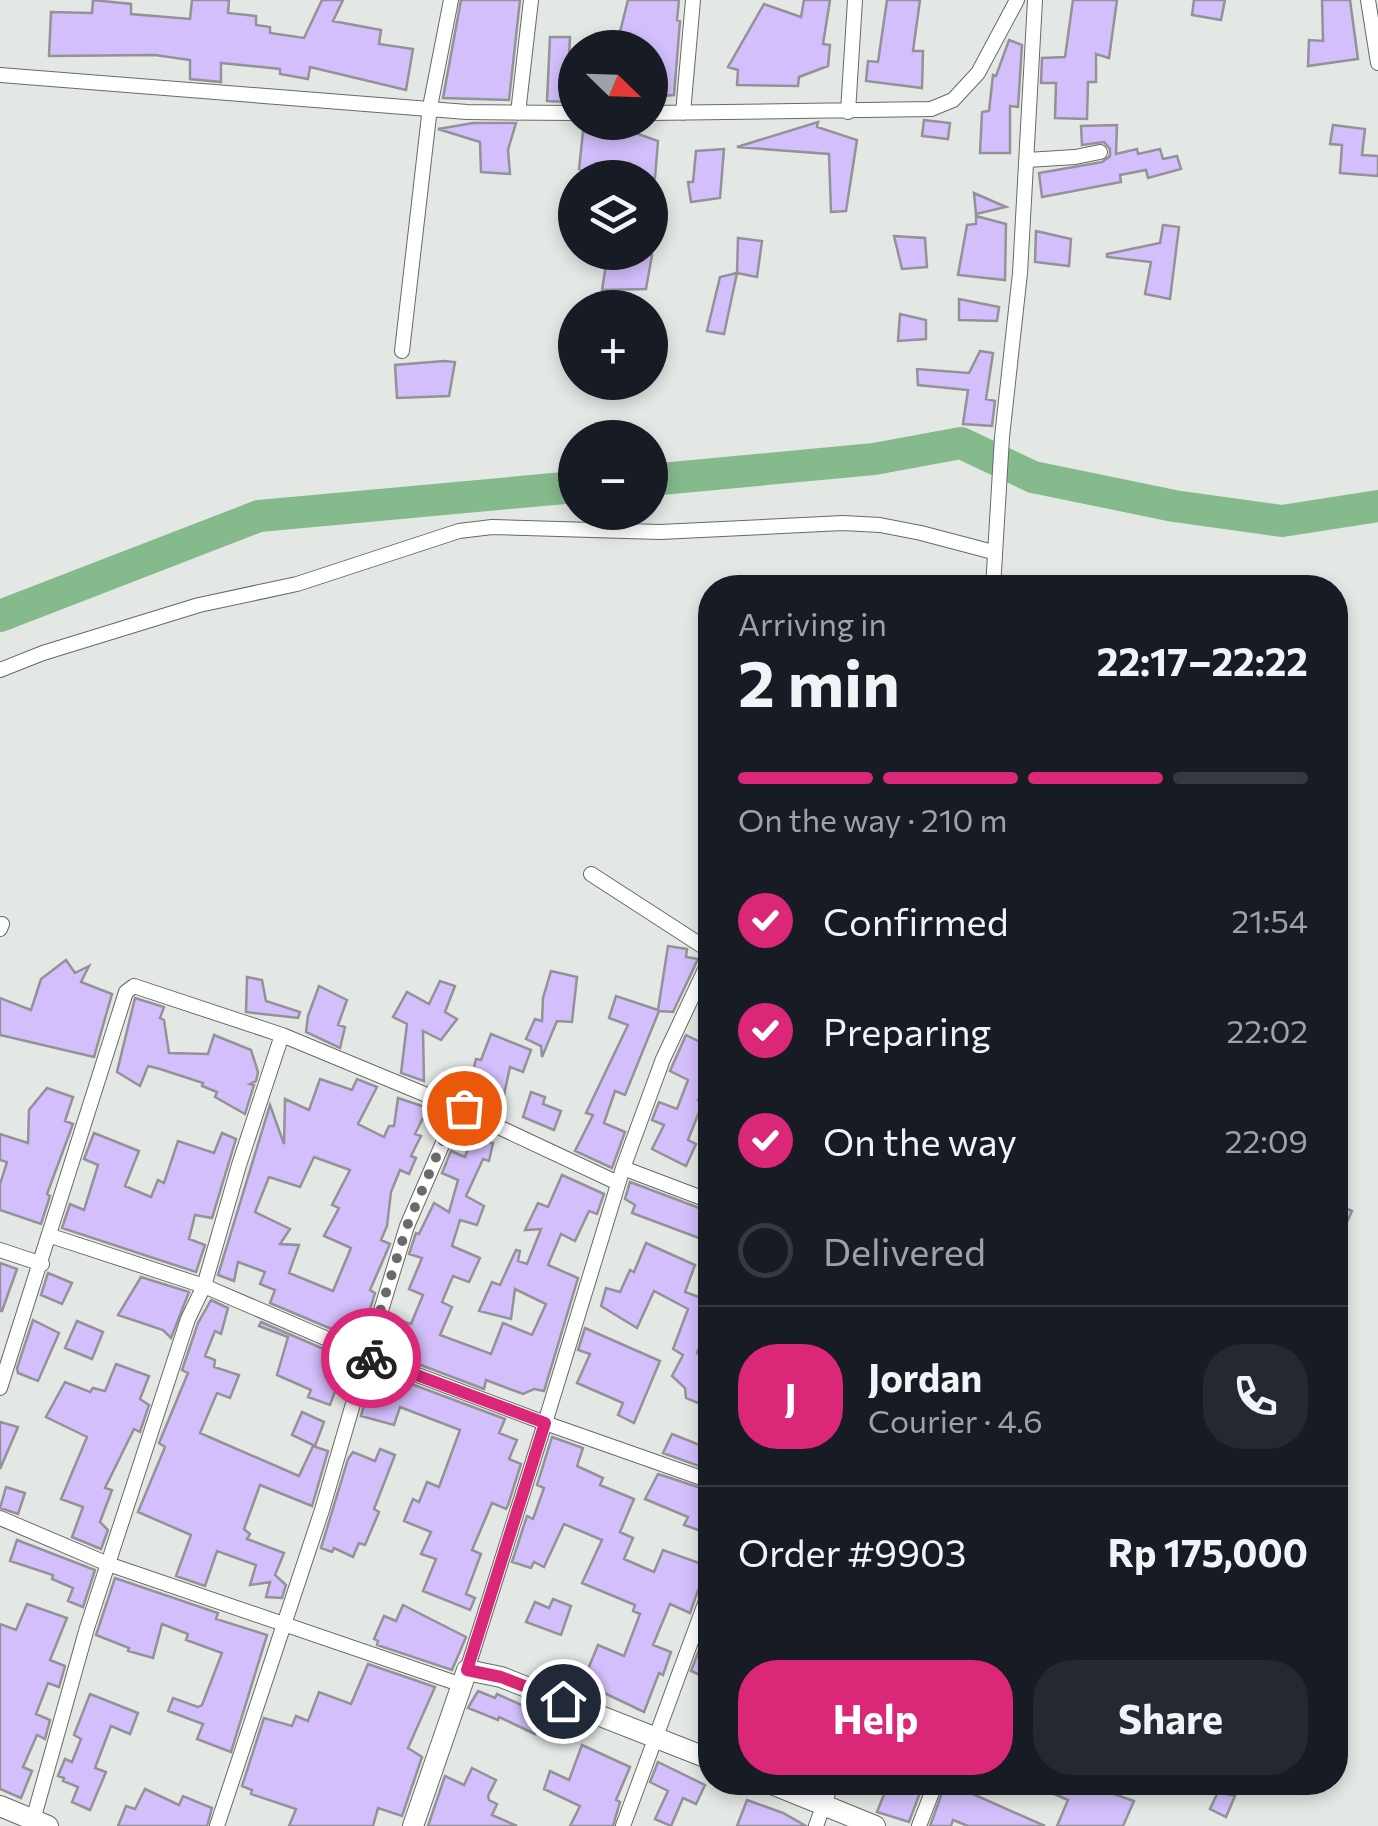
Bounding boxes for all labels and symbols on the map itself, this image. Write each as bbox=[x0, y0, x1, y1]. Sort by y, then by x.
north arrow bbox=[558, 30, 668, 140]
pin bbox=[422, 1066, 507, 1151]
courier bbox=[321, 1308, 421, 1408]
pin bbox=[521, 1659, 606, 1744]

